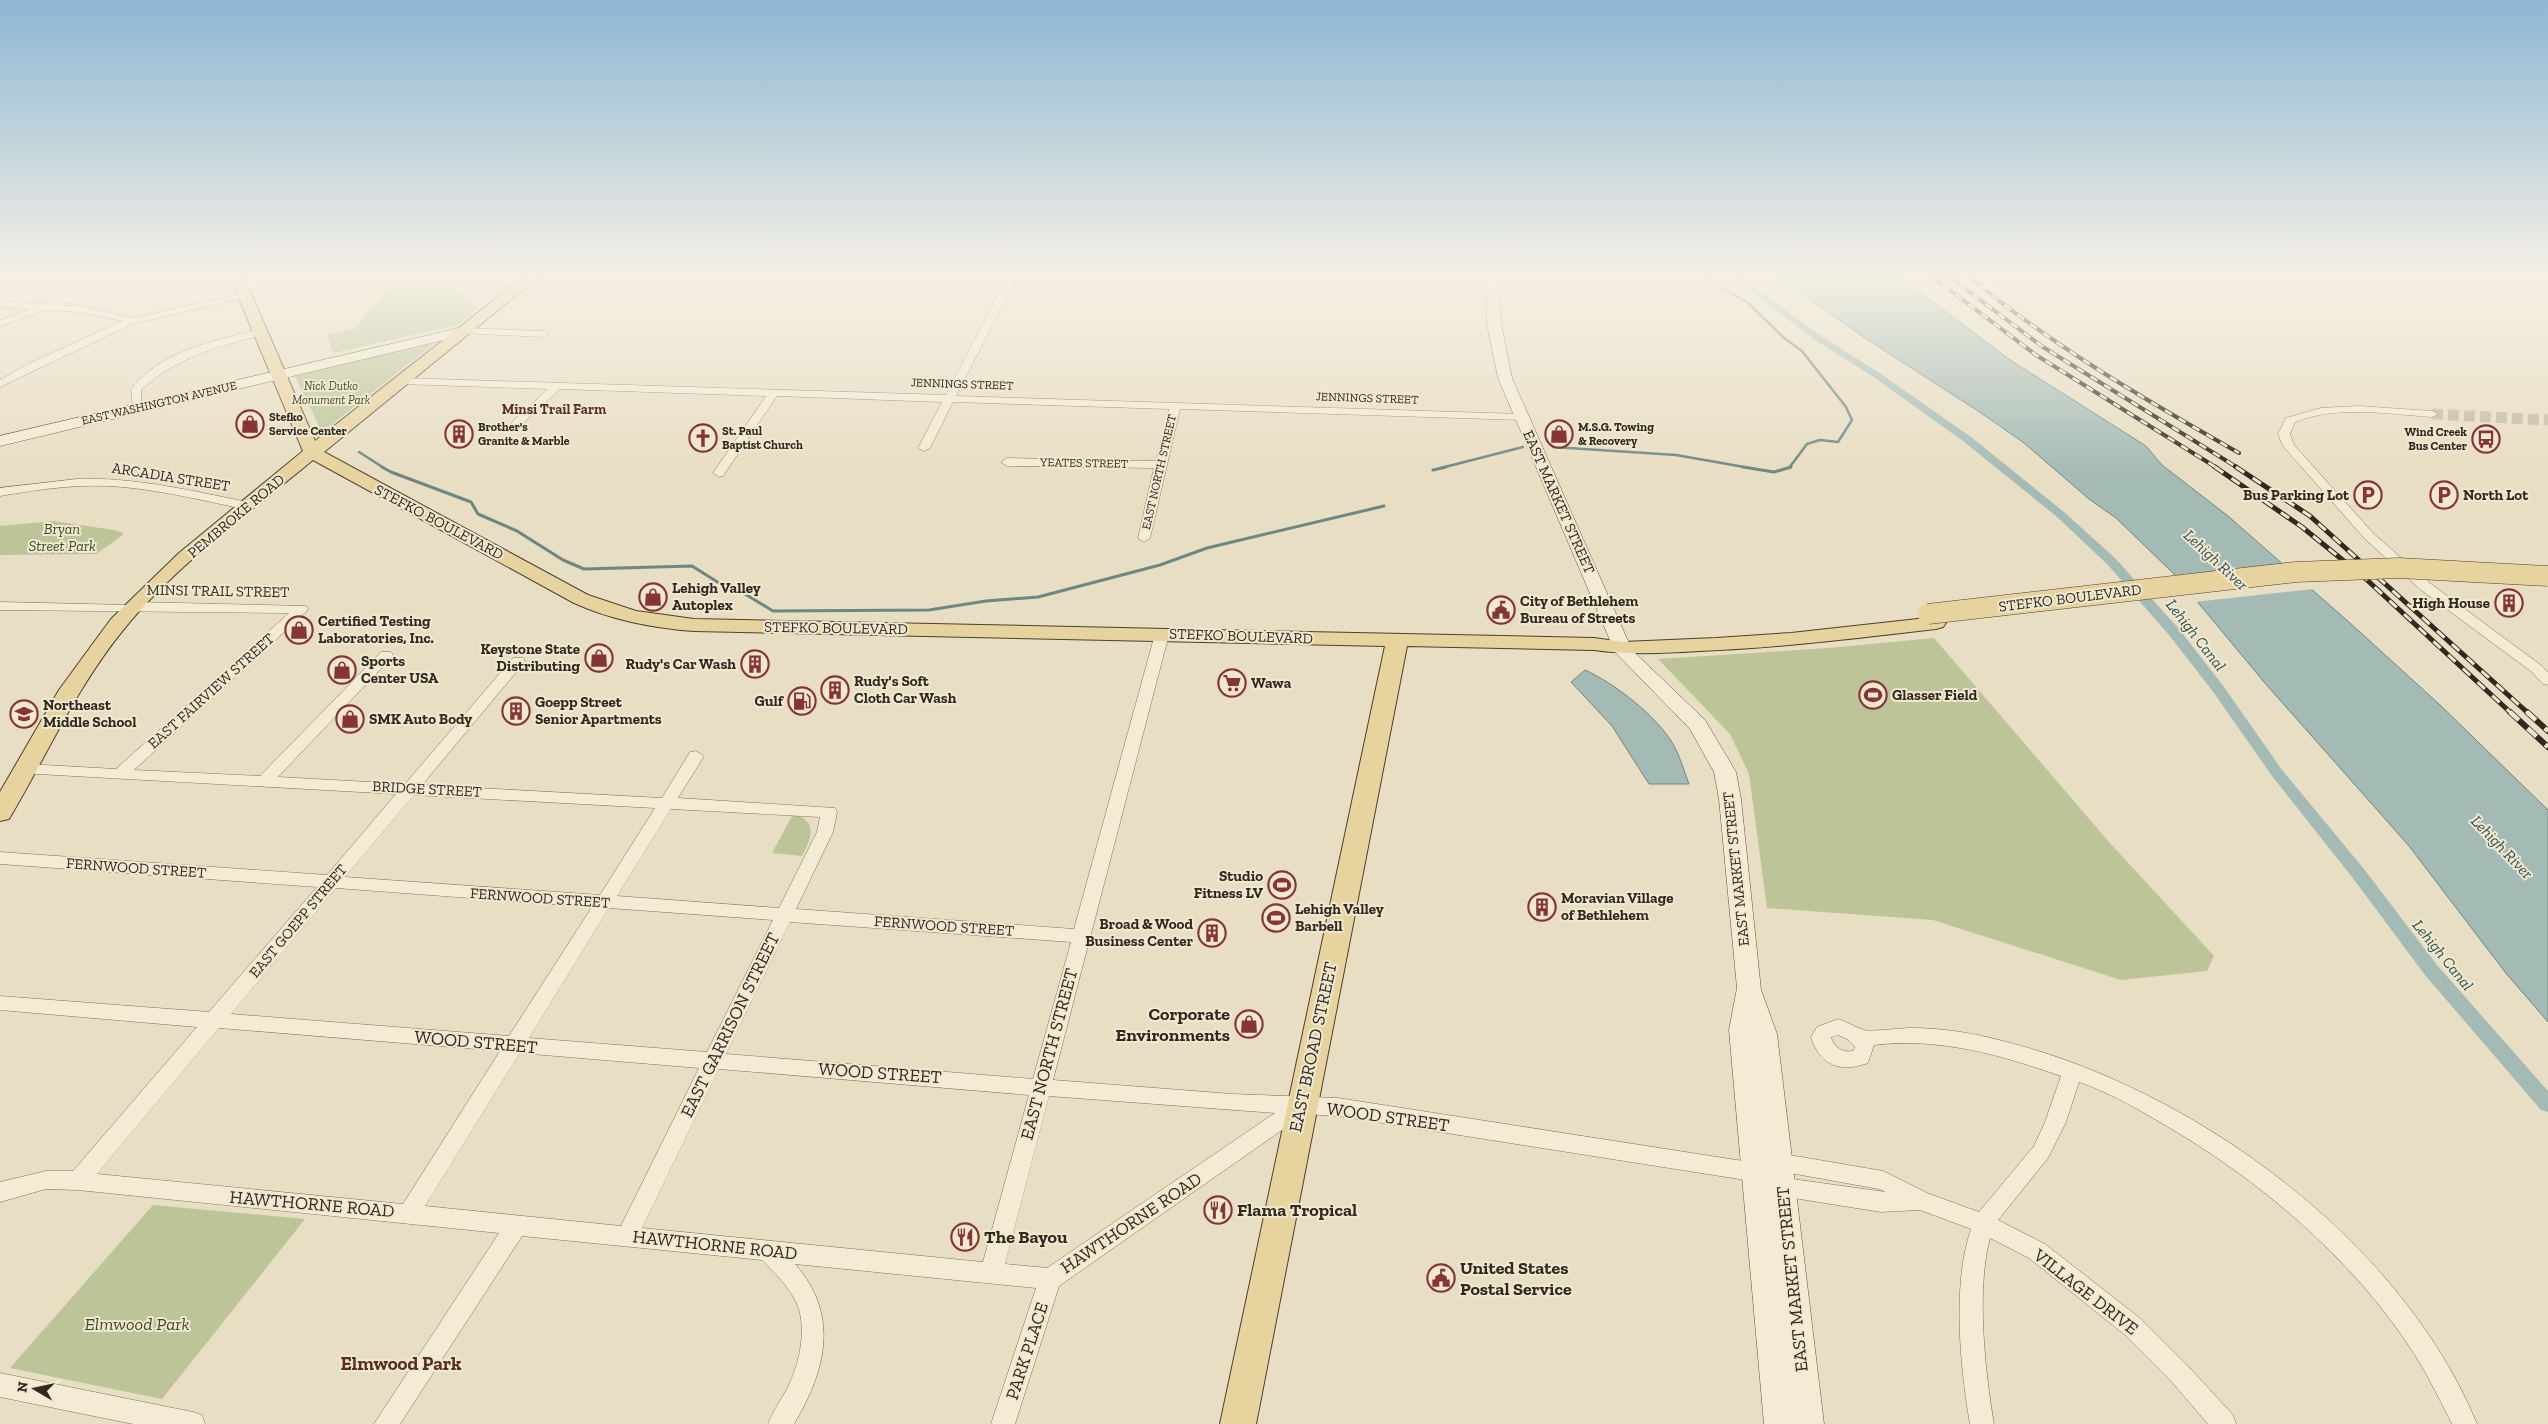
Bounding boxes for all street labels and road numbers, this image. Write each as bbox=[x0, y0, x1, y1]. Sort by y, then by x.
street label: JENNINGS STREET bbox=[910, 375, 1014, 393]
street label: EAST WASHINGTON AVENUE bbox=[80, 378, 238, 428]
street label: JENNINGS STREET bbox=[1315, 389, 1419, 407]
street label: EAST NORTH STREET bbox=[1139, 412, 1179, 531]
street label: EAST MARKET STREET bbox=[1519, 427, 1599, 577]
street label: YEATES STREET bbox=[1039, 455, 1129, 471]
street label: ARCADIA STREET bbox=[111, 459, 231, 495]
street label: PEMBROKE ROAD bbox=[184, 470, 288, 562]
street label: STEFKO BOULEVARD bbox=[371, 480, 507, 564]
street label: STEFKO BOULEVARD bbox=[1998, 580, 2142, 616]
street label: MINSI TRAIL STREET bbox=[146, 581, 290, 601]
street label: STEFKO BOULEVARD bbox=[764, 618, 908, 638]
street label: STEFKO BOULEVARD bbox=[1169, 624, 1313, 648]
street label: EAST FAIRVIEW STREET bbox=[144, 629, 278, 753]
street label: BRIDGE STREET bbox=[372, 777, 482, 801]
street label: EAST MARKET STREET bbox=[1719, 791, 1753, 947]
street label: FERNWOOD STREET bbox=[65, 854, 207, 882]
street label: EAST GOEPP STREET bbox=[245, 861, 351, 981]
street label: FERNWOOD STREET bbox=[469, 884, 611, 912]
street label: FERNWOOD STREET bbox=[873, 912, 1015, 940]
street label: EAST GARRISON STREET bbox=[676, 929, 784, 1121]
street label: EAST BROAD STREET bbox=[1284, 960, 1342, 1134]
street label: EAST NORTH STREET bbox=[1016, 966, 1082, 1142]
street label: WOOD STREET bbox=[414, 1026, 538, 1058]
street label: WOOD STREET bbox=[818, 1058, 942, 1088]
street label: WOOD STREET bbox=[1325, 1098, 1451, 1136]
street label: HAWTHORNE ROAD bbox=[1056, 1168, 1206, 1278]
street label: EAST MARKET STREET bbox=[1771, 1185, 1813, 1373]
street label: HAWTHORNE ROAD bbox=[229, 1186, 395, 1222]
street label: HAWTHORNE ROAD bbox=[632, 1225, 798, 1265]
street label: VILLAGE DRIVE bbox=[2028, 1244, 2143, 1340]
street label: PARK PLACE bbox=[1001, 1300, 1053, 1402]

